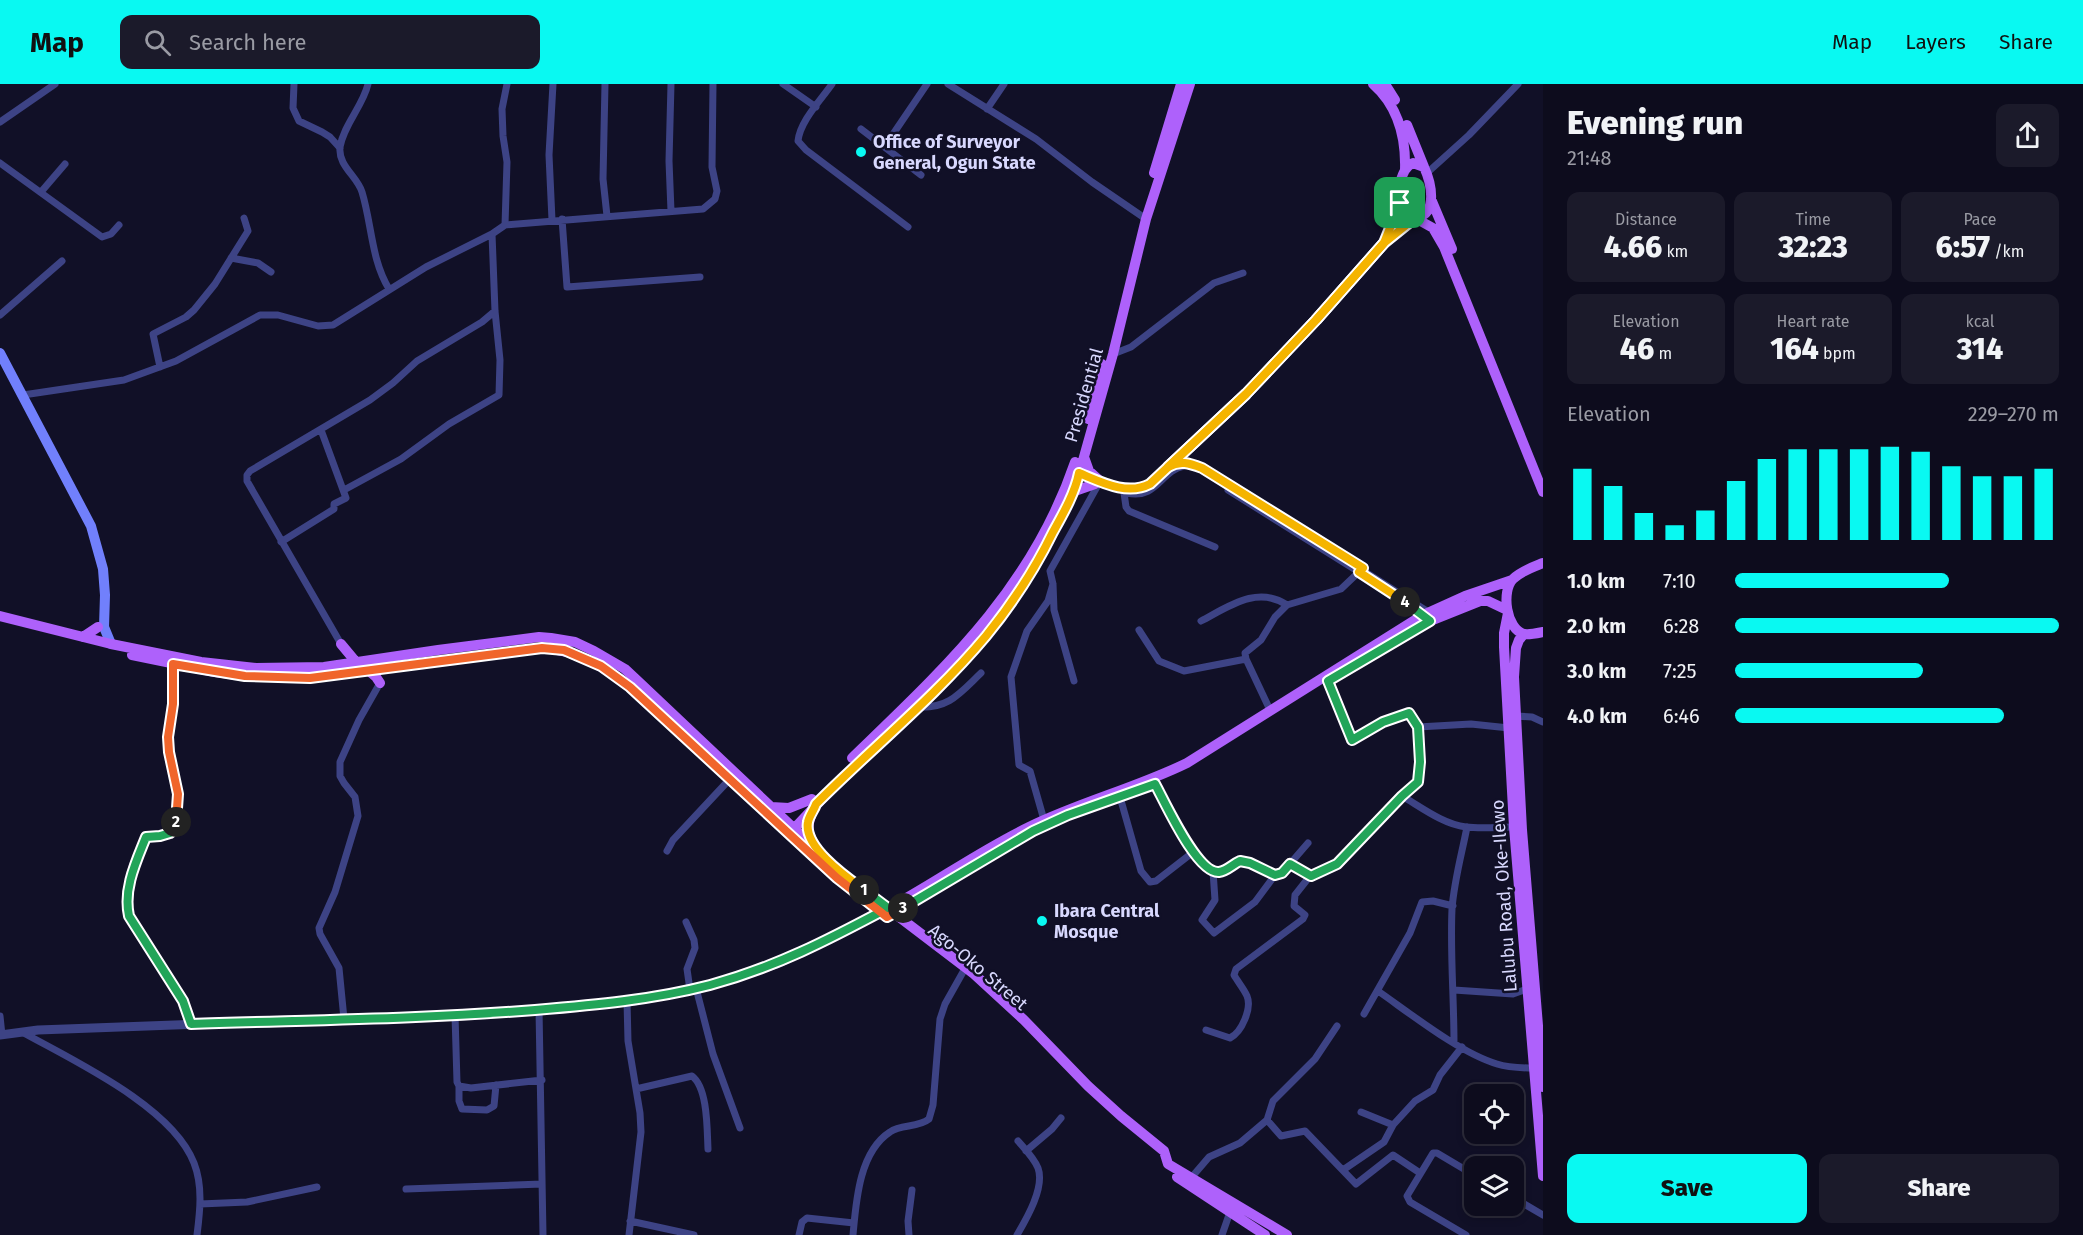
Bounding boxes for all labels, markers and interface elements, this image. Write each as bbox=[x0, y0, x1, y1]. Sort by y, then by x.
search box bbox=[120, 15, 540, 69]
text: Map bbox=[30, 26, 84, 59]
icon: search bbox=[141, 26, 174, 59]
text: Search here bbox=[189, 29, 307, 56]
text: Map bbox=[1832, 29, 1872, 55]
text: Layers bbox=[1905, 29, 1966, 55]
text: Share bbox=[1999, 29, 2053, 55]
text: Evening run bbox=[1567, 103, 1743, 143]
button: share bbox=[1996, 104, 2059, 167]
place label: Office of Surveyor General, Ogun State bbox=[873, 131, 1036, 174]
marker: Office of Surveyor General, Ogun State bbox=[854, 145, 868, 159]
text: 21:48 bbox=[1567, 146, 1611, 170]
pin bbox=[1374, 177, 1425, 228]
icon: arrive bbox=[1383, 186, 1416, 219]
text: Distance bbox=[1615, 210, 1677, 229]
text: Time bbox=[1795, 210, 1831, 229]
text: Pace bbox=[1963, 210, 1997, 229]
text: 4.66 bbox=[1604, 229, 1662, 265]
text: 32:23 bbox=[1778, 229, 1848, 265]
text: 6:57 bbox=[1936, 229, 1990, 265]
text: km bbox=[1662, 242, 1688, 261]
text: /km bbox=[1990, 242, 2024, 261]
text: Elevation bbox=[1612, 312, 1680, 331]
text: Heart rate bbox=[1777, 312, 1849, 331]
text: kcal bbox=[1966, 312, 1994, 331]
text: 46 bbox=[1620, 331, 1654, 367]
text: 164 bbox=[1770, 331, 1819, 367]
text: 314 bbox=[1957, 331, 2003, 367]
text: m bbox=[1654, 344, 1672, 363]
text: bpm bbox=[1819, 344, 1856, 363]
street label: Presidential bbox=[1060, 345, 1108, 445]
text: Elevation bbox=[1567, 402, 1651, 426]
text: 229–270 m bbox=[1968, 402, 2059, 426]
text: 1.0 km bbox=[1567, 569, 1625, 593]
text: 7:10 bbox=[1663, 569, 1696, 593]
pin: 4 bbox=[1390, 587, 1420, 617]
text: 4 bbox=[1400, 592, 1410, 611]
text: 2.0 km bbox=[1567, 614, 1626, 638]
text: 6:28 bbox=[1663, 614, 1699, 638]
text: 3.0 km bbox=[1567, 659, 1626, 683]
text: 7:25 bbox=[1663, 659, 1697, 683]
text: 4.0 km bbox=[1567, 704, 1627, 728]
text: 6:46 bbox=[1663, 704, 1700, 728]
street label: Lalubu Road, Oke-Ilewo bbox=[1486, 799, 1522, 993]
pin: 2 bbox=[161, 807, 191, 837]
text: 2 bbox=[172, 812, 180, 831]
pin: 1 bbox=[849, 875, 879, 905]
text: 1 bbox=[860, 880, 868, 899]
pin: 3 bbox=[888, 893, 918, 923]
text: 3 bbox=[899, 898, 907, 917]
place label: Ibara Central Mosque bbox=[1054, 900, 1160, 943]
marker: Ibara Central Mosque bbox=[1035, 914, 1049, 928]
street label: Ago-Oko Street bbox=[924, 919, 1032, 1015]
map controls bbox=[1464, 1084, 1524, 1216]
button: locate bbox=[1464, 1084, 1524, 1144]
button: Save bbox=[1567, 1154, 1807, 1223]
button: Share bbox=[1819, 1154, 2059, 1223]
button: layers bbox=[1464, 1156, 1524, 1216]

